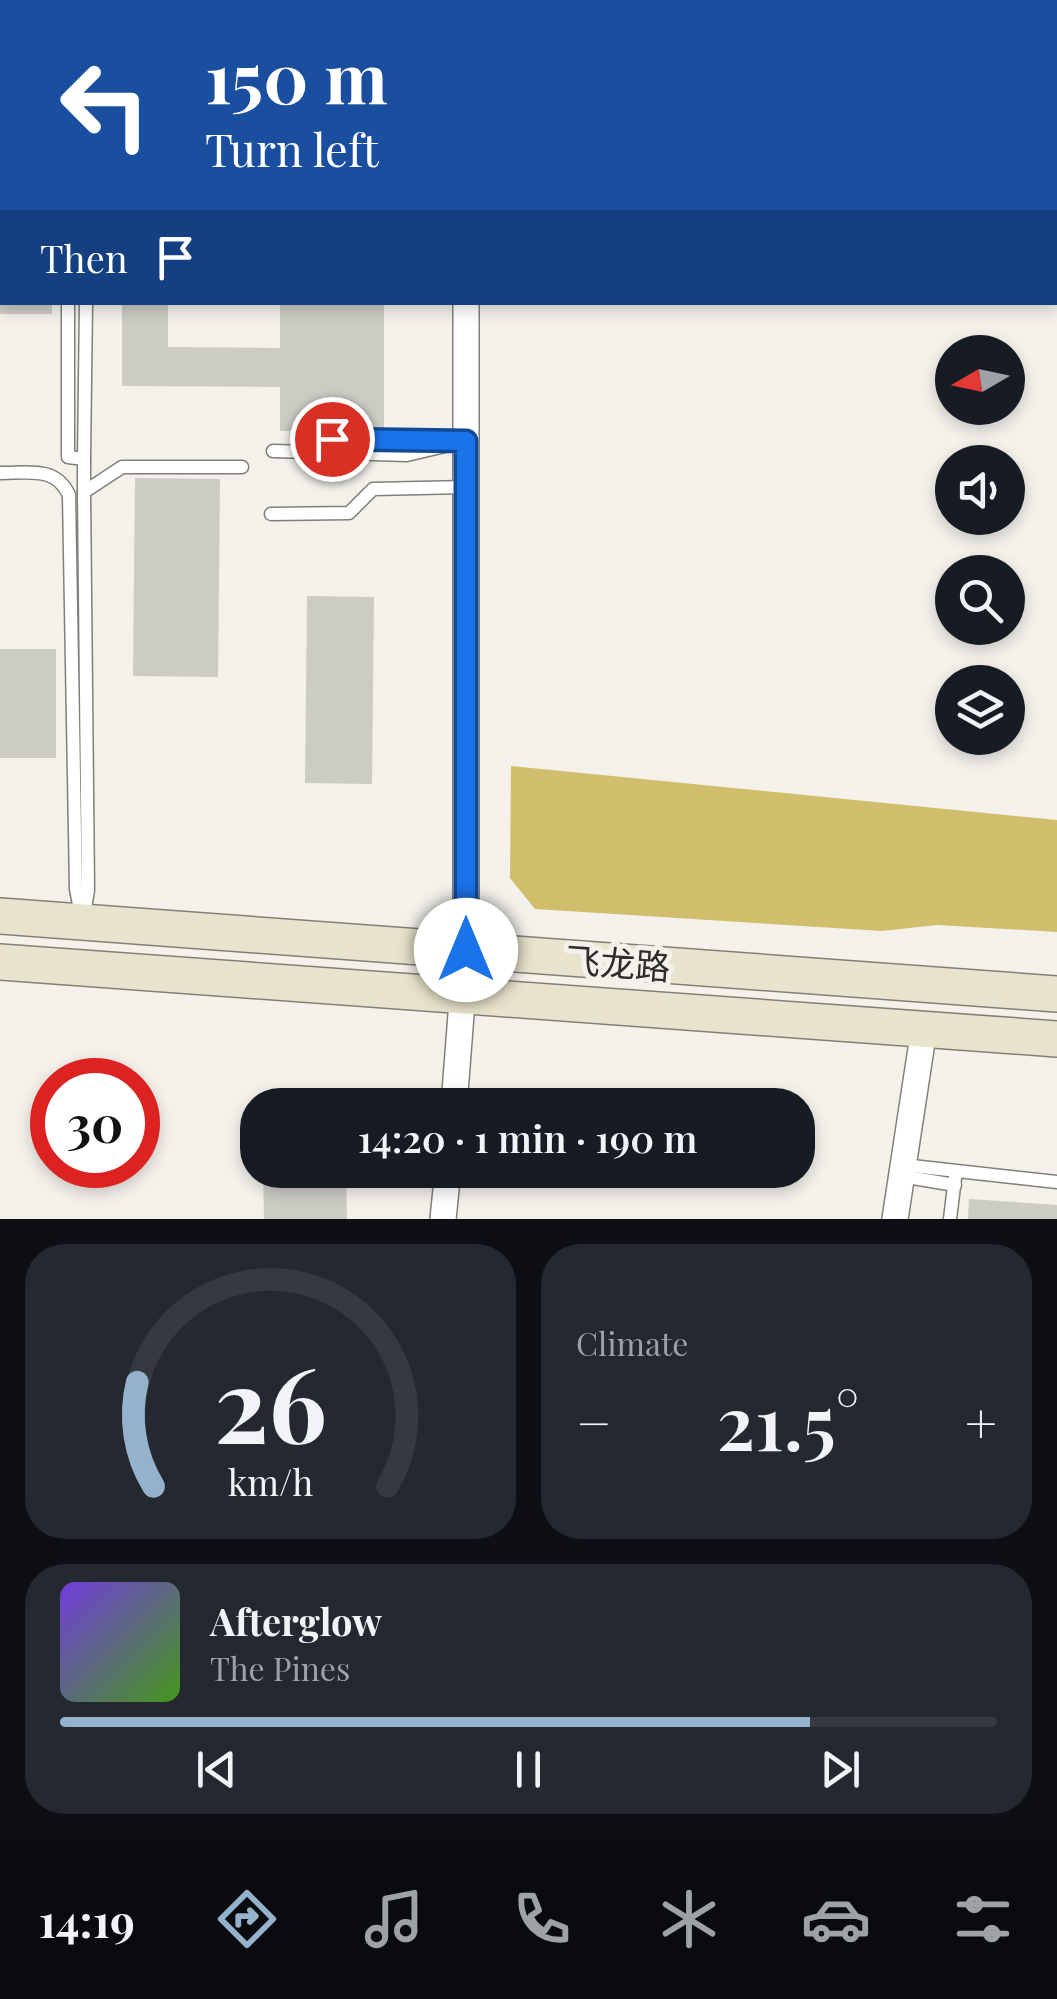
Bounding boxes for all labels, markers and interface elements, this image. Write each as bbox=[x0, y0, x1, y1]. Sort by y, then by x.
text: 150 m bbox=[205, 28, 388, 122]
icon: left bbox=[40, 40, 170, 170]
text: Turn left bbox=[205, 118, 379, 178]
icon: arrive bbox=[148, 230, 203, 285]
text: Then bbox=[40, 232, 128, 283]
north arrow bbox=[935, 335, 1025, 425]
map controls bbox=[935, 335, 1025, 755]
pin bbox=[290, 397, 375, 482]
icon: arrive bbox=[305, 412, 360, 467]
button: sound bbox=[935, 445, 1025, 535]
button: search bbox=[935, 555, 1025, 645]
button: layers bbox=[935, 665, 1025, 755]
position arrow bbox=[414, 898, 518, 1002]
street label: 飞龙路 bbox=[564, 935, 672, 989]
speed limit sign: 30 bbox=[30, 1058, 160, 1188]
text: 14:20 · 1 min · 190 m bbox=[358, 1112, 697, 1163]
text: Climate bbox=[576, 1321, 688, 1364]
text: 26 bbox=[214, 1331, 327, 1470]
text: 21.5° bbox=[717, 1370, 859, 1470]
text: − bbox=[576, 1384, 612, 1458]
text: + bbox=[965, 1384, 997, 1458]
text: km/h bbox=[228, 1457, 313, 1505]
text: Afterglow bbox=[210, 1595, 382, 1646]
text: The Pines bbox=[210, 1646, 350, 1689]
icon: previous bbox=[189, 1742, 244, 1797]
icon: pause bbox=[501, 1742, 556, 1797]
icon: next bbox=[813, 1742, 868, 1797]
icon: directions bbox=[212, 1884, 282, 1954]
icon: music bbox=[359, 1884, 429, 1954]
icon: phone bbox=[507, 1884, 577, 1954]
icon: climate bbox=[654, 1884, 724, 1954]
icon: car bbox=[801, 1884, 871, 1954]
icon: filters bbox=[948, 1884, 1018, 1954]
text: 14:19 bbox=[39, 1889, 135, 1949]

